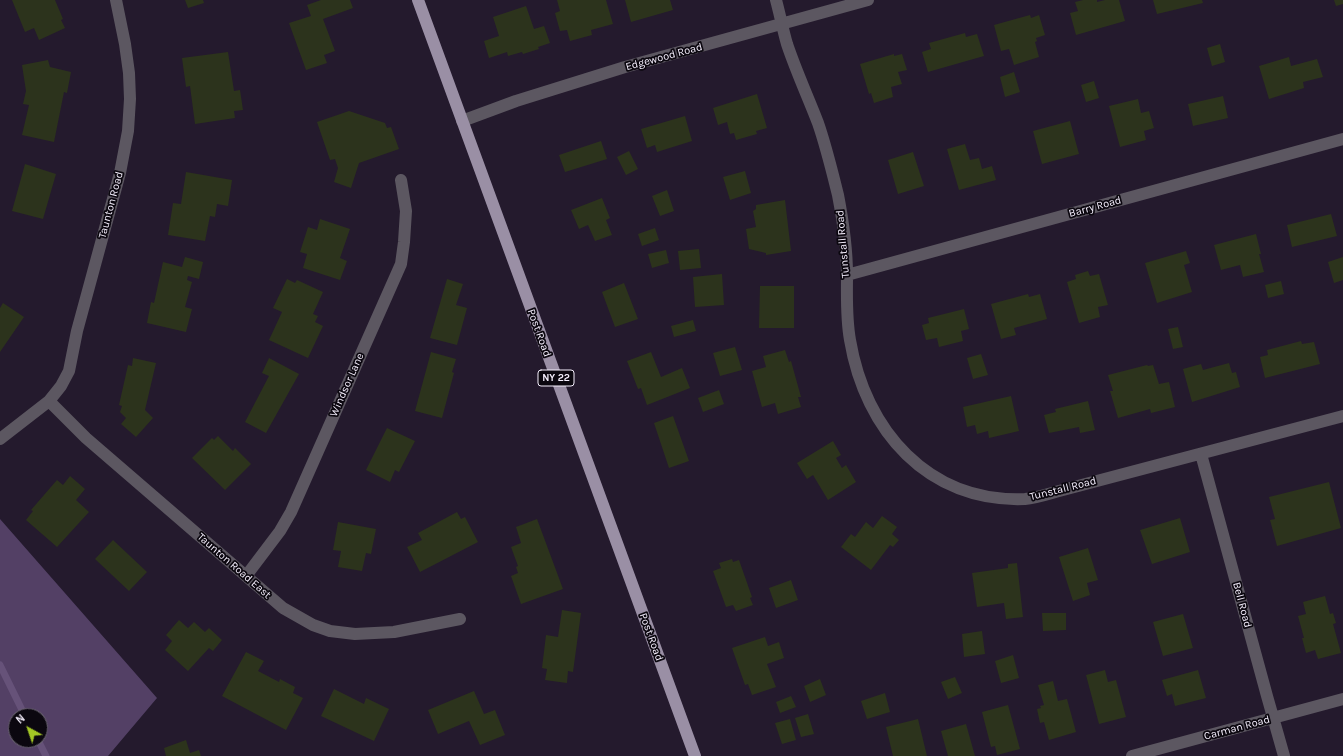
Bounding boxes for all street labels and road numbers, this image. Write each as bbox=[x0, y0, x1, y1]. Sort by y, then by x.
street label: Edgewood Road bbox=[624, 40, 704, 74]
street label: Taunton Road bbox=[96, 170, 126, 240]
street label: Barry Road bbox=[1067, 194, 1123, 220]
street label: Tunstall Road bbox=[833, 209, 853, 279]
street label: Post Road bbox=[524, 307, 554, 359]
street label: Windsor Lane bbox=[327, 351, 367, 419]
road number: NY 22 bbox=[538, 370, 574, 386]
street label: Tunstall Road bbox=[1028, 474, 1098, 504]
street label: Taunton Road East bbox=[194, 530, 274, 602]
street label: Bell Road bbox=[1230, 581, 1254, 629]
street label: Post Road bbox=[636, 611, 666, 663]
street label: Carman Road bbox=[1203, 713, 1271, 743]

